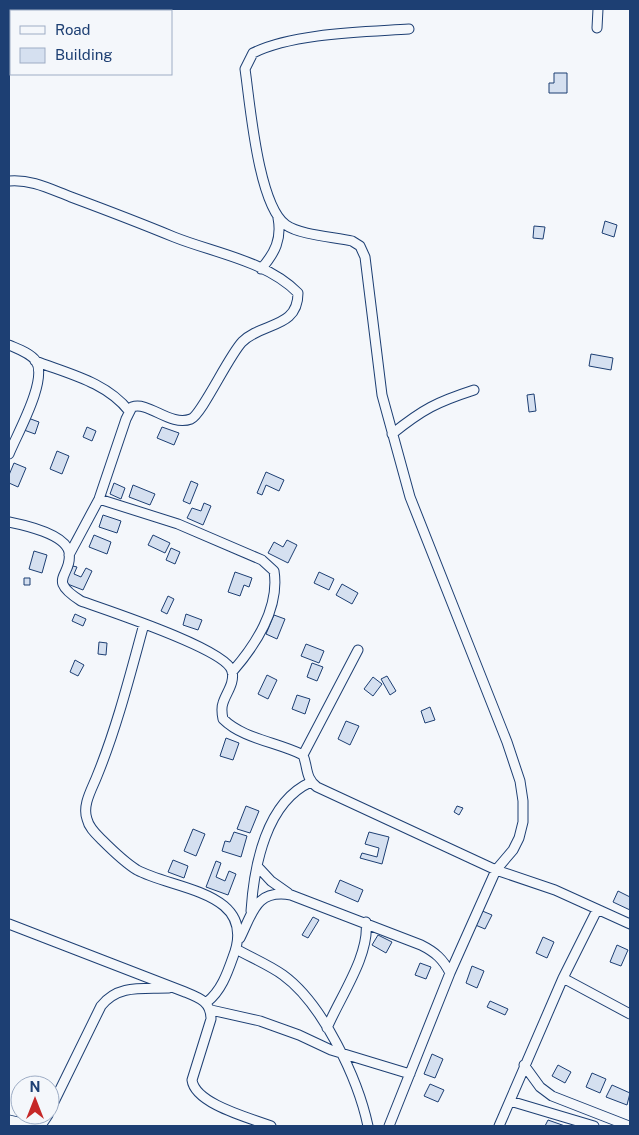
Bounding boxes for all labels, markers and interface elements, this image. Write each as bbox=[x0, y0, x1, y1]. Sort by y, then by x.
legend bbox=[10, 10, 172, 75]
text: Road bbox=[55, 21, 91, 38]
text: Building bbox=[55, 46, 113, 63]
north arrow bbox=[10, 1075, 60, 1125]
text: N bbox=[30, 1079, 40, 1095]

